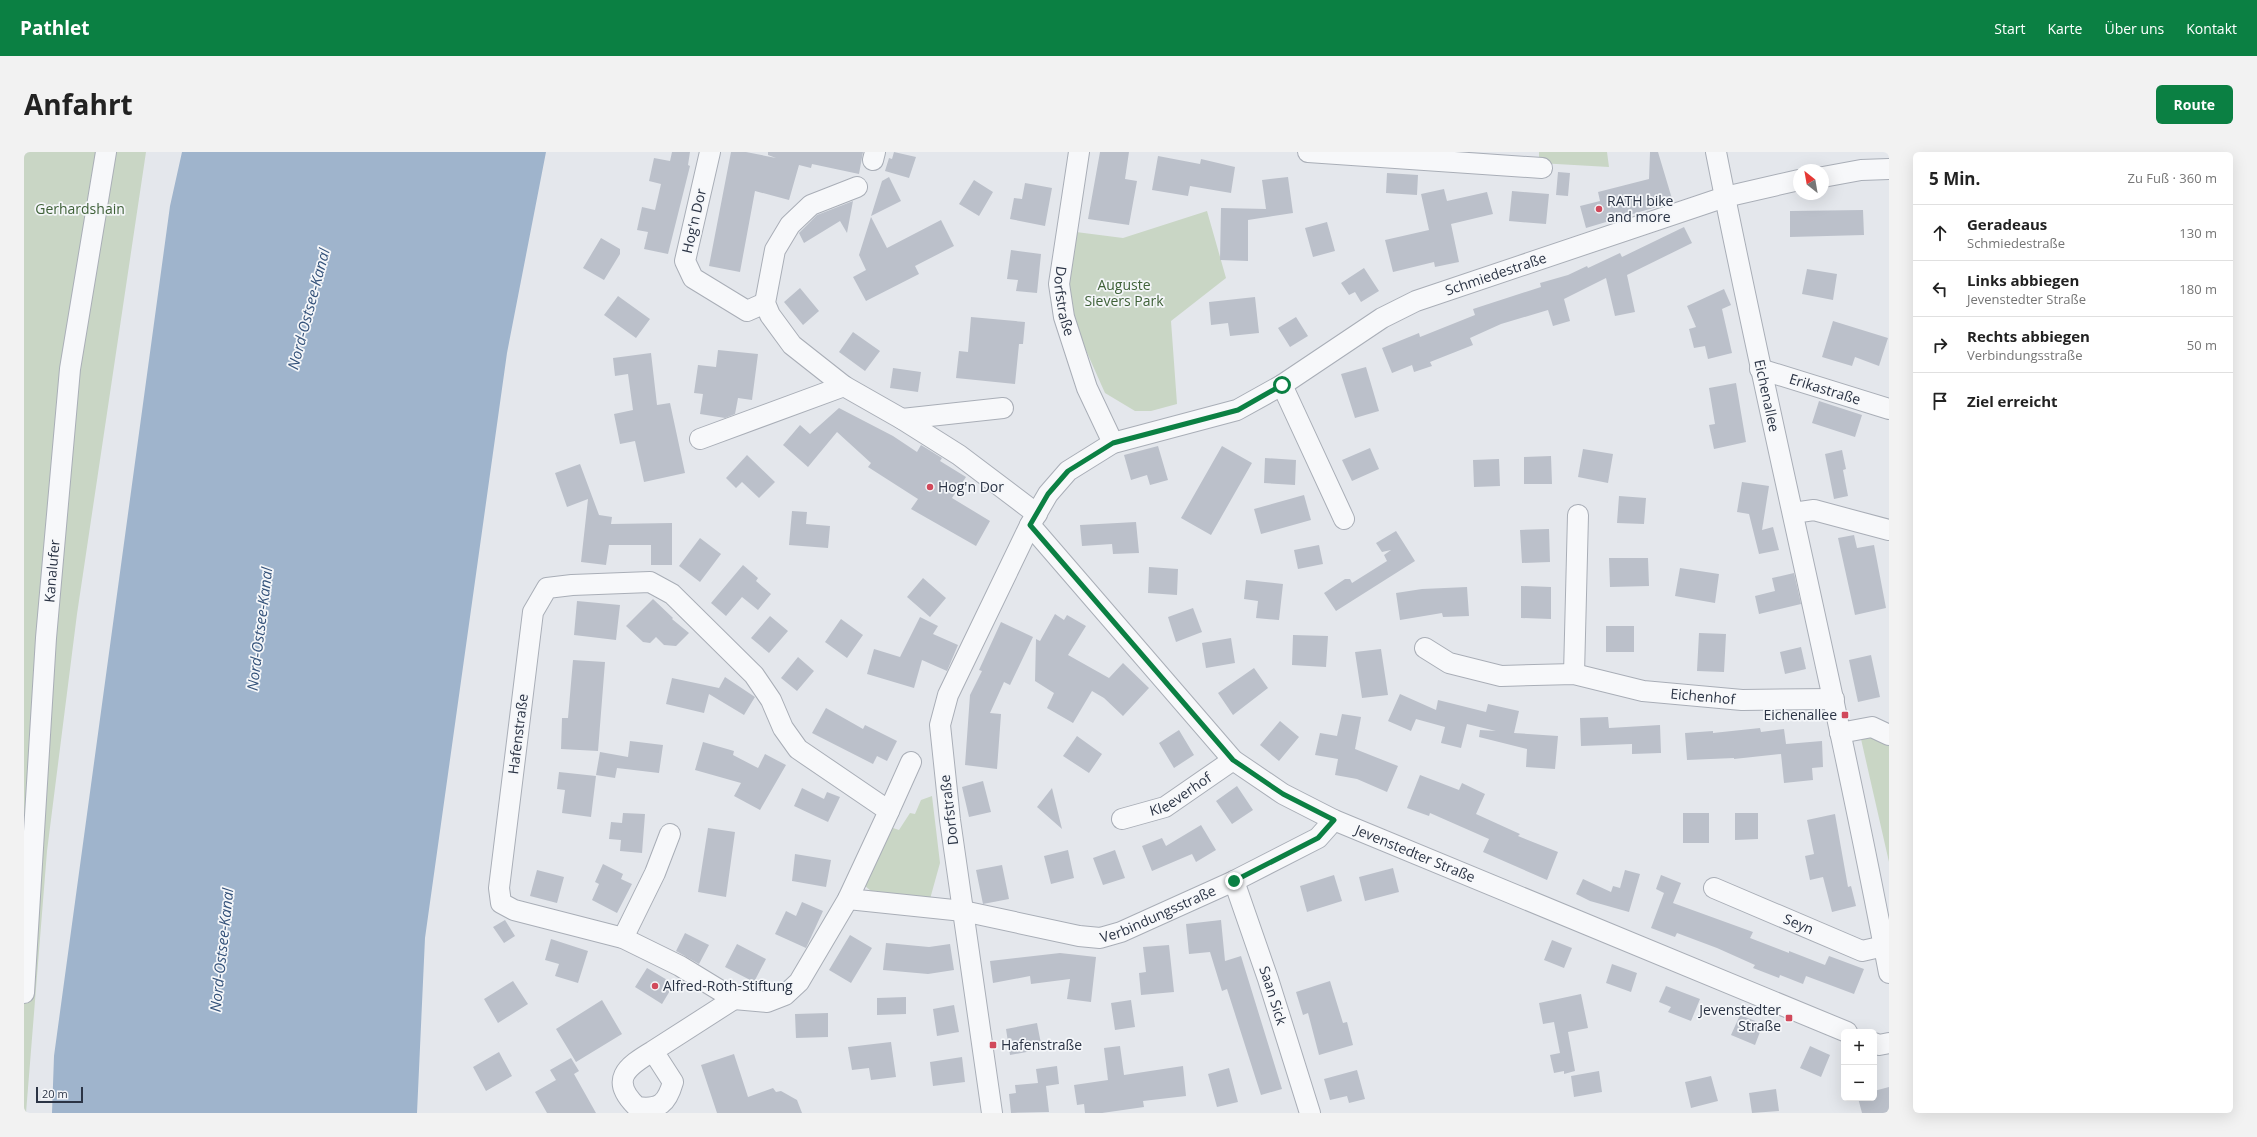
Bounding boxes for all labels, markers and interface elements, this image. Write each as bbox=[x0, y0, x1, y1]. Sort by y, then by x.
text: Pathlet bbox=[20, 15, 89, 41]
text: Start bbox=[1994, 19, 2026, 38]
text: Karte bbox=[2048, 19, 2082, 38]
text: Über uns bbox=[2104, 19, 2164, 38]
text: Kontakt bbox=[2186, 19, 2237, 38]
text: Anfahrt bbox=[24, 85, 133, 123]
button: Route bbox=[2156, 85, 2233, 124]
north arrow bbox=[1793, 164, 1829, 200]
text: 5 Min. bbox=[1929, 167, 1980, 190]
text: Zu Fuß · 360 m bbox=[2128, 169, 2217, 187]
street label: Hog'n Dor bbox=[677, 186, 710, 255]
place label: RATH bike and more bbox=[1607, 191, 1674, 226]
park label: Gerhardshain bbox=[35, 199, 125, 218]
marker: RATH bike and more bbox=[1594, 204, 1604, 214]
text: Geradeaus bbox=[1967, 214, 2047, 234]
icon: ahead bbox=[1929, 222, 1951, 244]
text: 130 m bbox=[2179, 224, 2217, 242]
text: Schmiedestraße bbox=[1967, 234, 2065, 252]
water label: Nord-Ostsee-Kanal bbox=[282, 245, 334, 371]
street label: Schmiedestraße bbox=[1443, 248, 1549, 300]
street label: Dorfstraße bbox=[1050, 265, 1080, 338]
text: Links abbiegen bbox=[1967, 270, 2079, 290]
park label: Auguste Sievers Park bbox=[1084, 275, 1164, 310]
icon: left bbox=[1929, 278, 1951, 300]
text: 180 m bbox=[2179, 280, 2217, 298]
text: Jevenstedter Straße bbox=[1967, 290, 2086, 308]
text: Rechts abbiegen bbox=[1967, 326, 2090, 346]
icon: right bbox=[1929, 334, 1951, 356]
text: 50 m bbox=[2187, 336, 2217, 354]
text: Verbindungsstraße bbox=[1967, 346, 2082, 364]
street label: Eichenallee bbox=[1750, 358, 1784, 434]
street label: Erikastraße bbox=[1787, 369, 1863, 409]
route start bbox=[1273, 376, 1291, 394]
icon: arrive bbox=[1929, 390, 1951, 412]
text: Ziel erreicht bbox=[1967, 391, 2058, 411]
place label: Hog'n Dor bbox=[938, 477, 1004, 496]
marker: Hog'n Dor bbox=[925, 482, 935, 492]
street label: Kanalufer bbox=[39, 538, 64, 603]
water label: Nord-Ostsee-Kanal bbox=[242, 565, 277, 692]
street label: Eichenhof bbox=[1670, 684, 1737, 708]
street label: Hafenstraße bbox=[503, 692, 532, 775]
place label: Eichenallee bbox=[1763, 705, 1837, 724]
marker: Eichenallee bbox=[1840, 710, 1850, 720]
street label: Kleeverhof bbox=[1147, 767, 1216, 820]
street label: Dorfstraße bbox=[935, 774, 962, 846]
street label: Jevenstedter Straße bbox=[1351, 819, 1478, 886]
route end bbox=[1225, 872, 1243, 890]
street label: Verbindungsstraße bbox=[1098, 880, 1219, 947]
water label: Nord-Ostsee-Kanal bbox=[205, 886, 238, 1013]
street label: Seyn bbox=[1781, 909, 1817, 938]
street label: Saan Sick bbox=[1255, 963, 1292, 1028]
place label: Alfred-Roth-Stiftung bbox=[663, 976, 793, 995]
marker: Alfred-Roth-Stiftung bbox=[650, 981, 660, 991]
place label: Jevenstedter Straße bbox=[1697, 1000, 1781, 1035]
marker: Jevenstedter Straße bbox=[1784, 1013, 1794, 1023]
map controls bbox=[1841, 1029, 1877, 1101]
button: + bbox=[1841, 1029, 1877, 1065]
place label: Hafenstraße bbox=[1001, 1035, 1082, 1054]
marker: Hafenstraße bbox=[988, 1040, 998, 1050]
button: − bbox=[1841, 1065, 1877, 1101]
scale bar bbox=[36, 1085, 83, 1104]
text: 20 m bbox=[42, 1086, 68, 1101]

